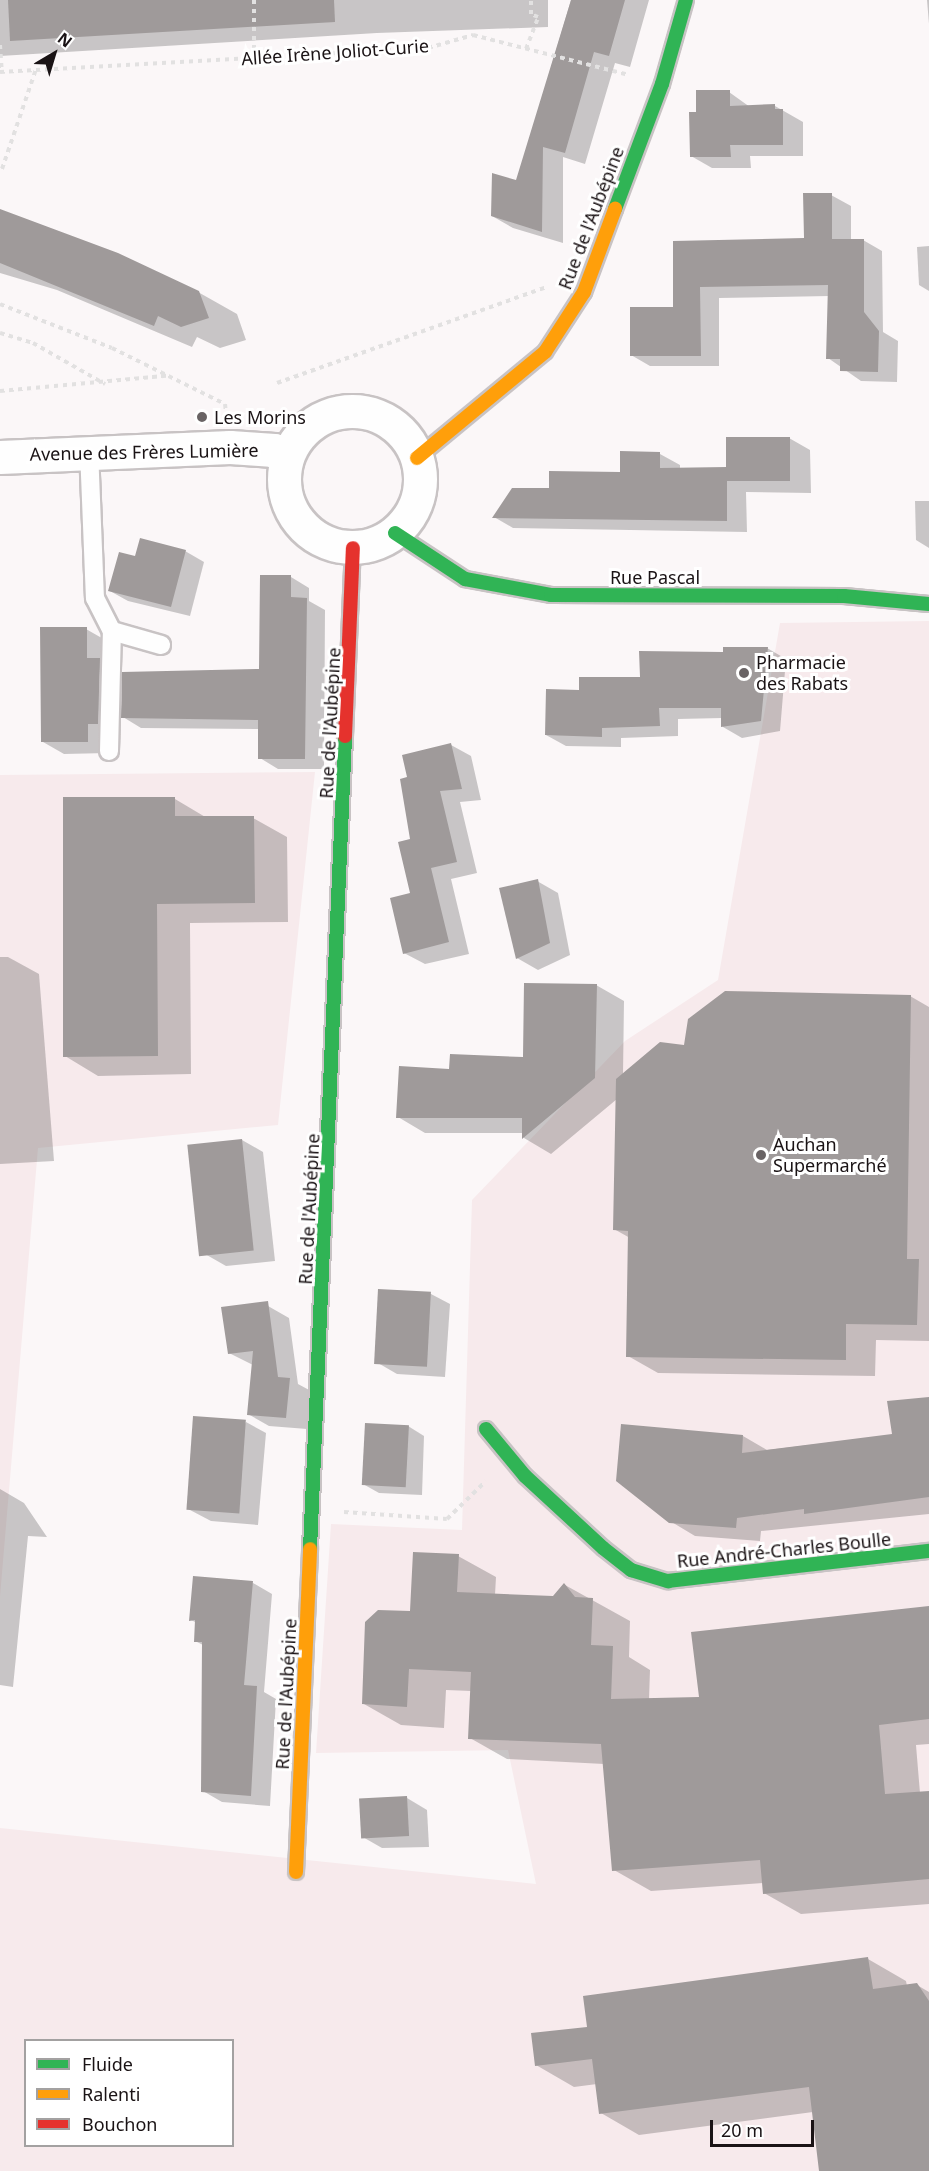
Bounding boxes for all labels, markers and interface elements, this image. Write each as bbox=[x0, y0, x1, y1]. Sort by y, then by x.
north arrow bbox=[24, 24, 84, 84]
text: N bbox=[53, 27, 77, 52]
street label: Allée Irène Joliot-Curie bbox=[240, 35, 430, 69]
street label: Rue de l'Aubépine bbox=[554, 143, 628, 293]
place label: Les Morins bbox=[214, 406, 306, 428]
marker: Les Morins bbox=[195, 410, 209, 424]
street label: Avenue des Frères Lumière bbox=[29, 439, 259, 465]
street label: Rue Pascal bbox=[610, 566, 700, 588]
street label: Rue de l'Aubépine bbox=[315, 647, 345, 799]
place label: Pharmacie des Rabats bbox=[756, 652, 848, 694]
marker: Pharmacie des Rabats bbox=[737, 666, 751, 680]
street label: Rue de l'Aubépine bbox=[294, 1133, 324, 1285]
place label: Auchan Supermarché bbox=[773, 1134, 887, 1176]
marker: Auchan Supermarché bbox=[754, 1148, 768, 1162]
street label: Rue André-Charles Boulle bbox=[676, 1528, 892, 1572]
street label: Rue de l'Aubépine bbox=[271, 1618, 301, 1770]
legend bbox=[24, 2039, 234, 2147]
text: Fluide bbox=[82, 2052, 133, 2076]
text: Ralenti bbox=[82, 2082, 140, 2106]
scale bar bbox=[713, 2108, 816, 2146]
text: Bouchon bbox=[82, 2112, 158, 2136]
text: 20 m bbox=[721, 2118, 763, 2142]

